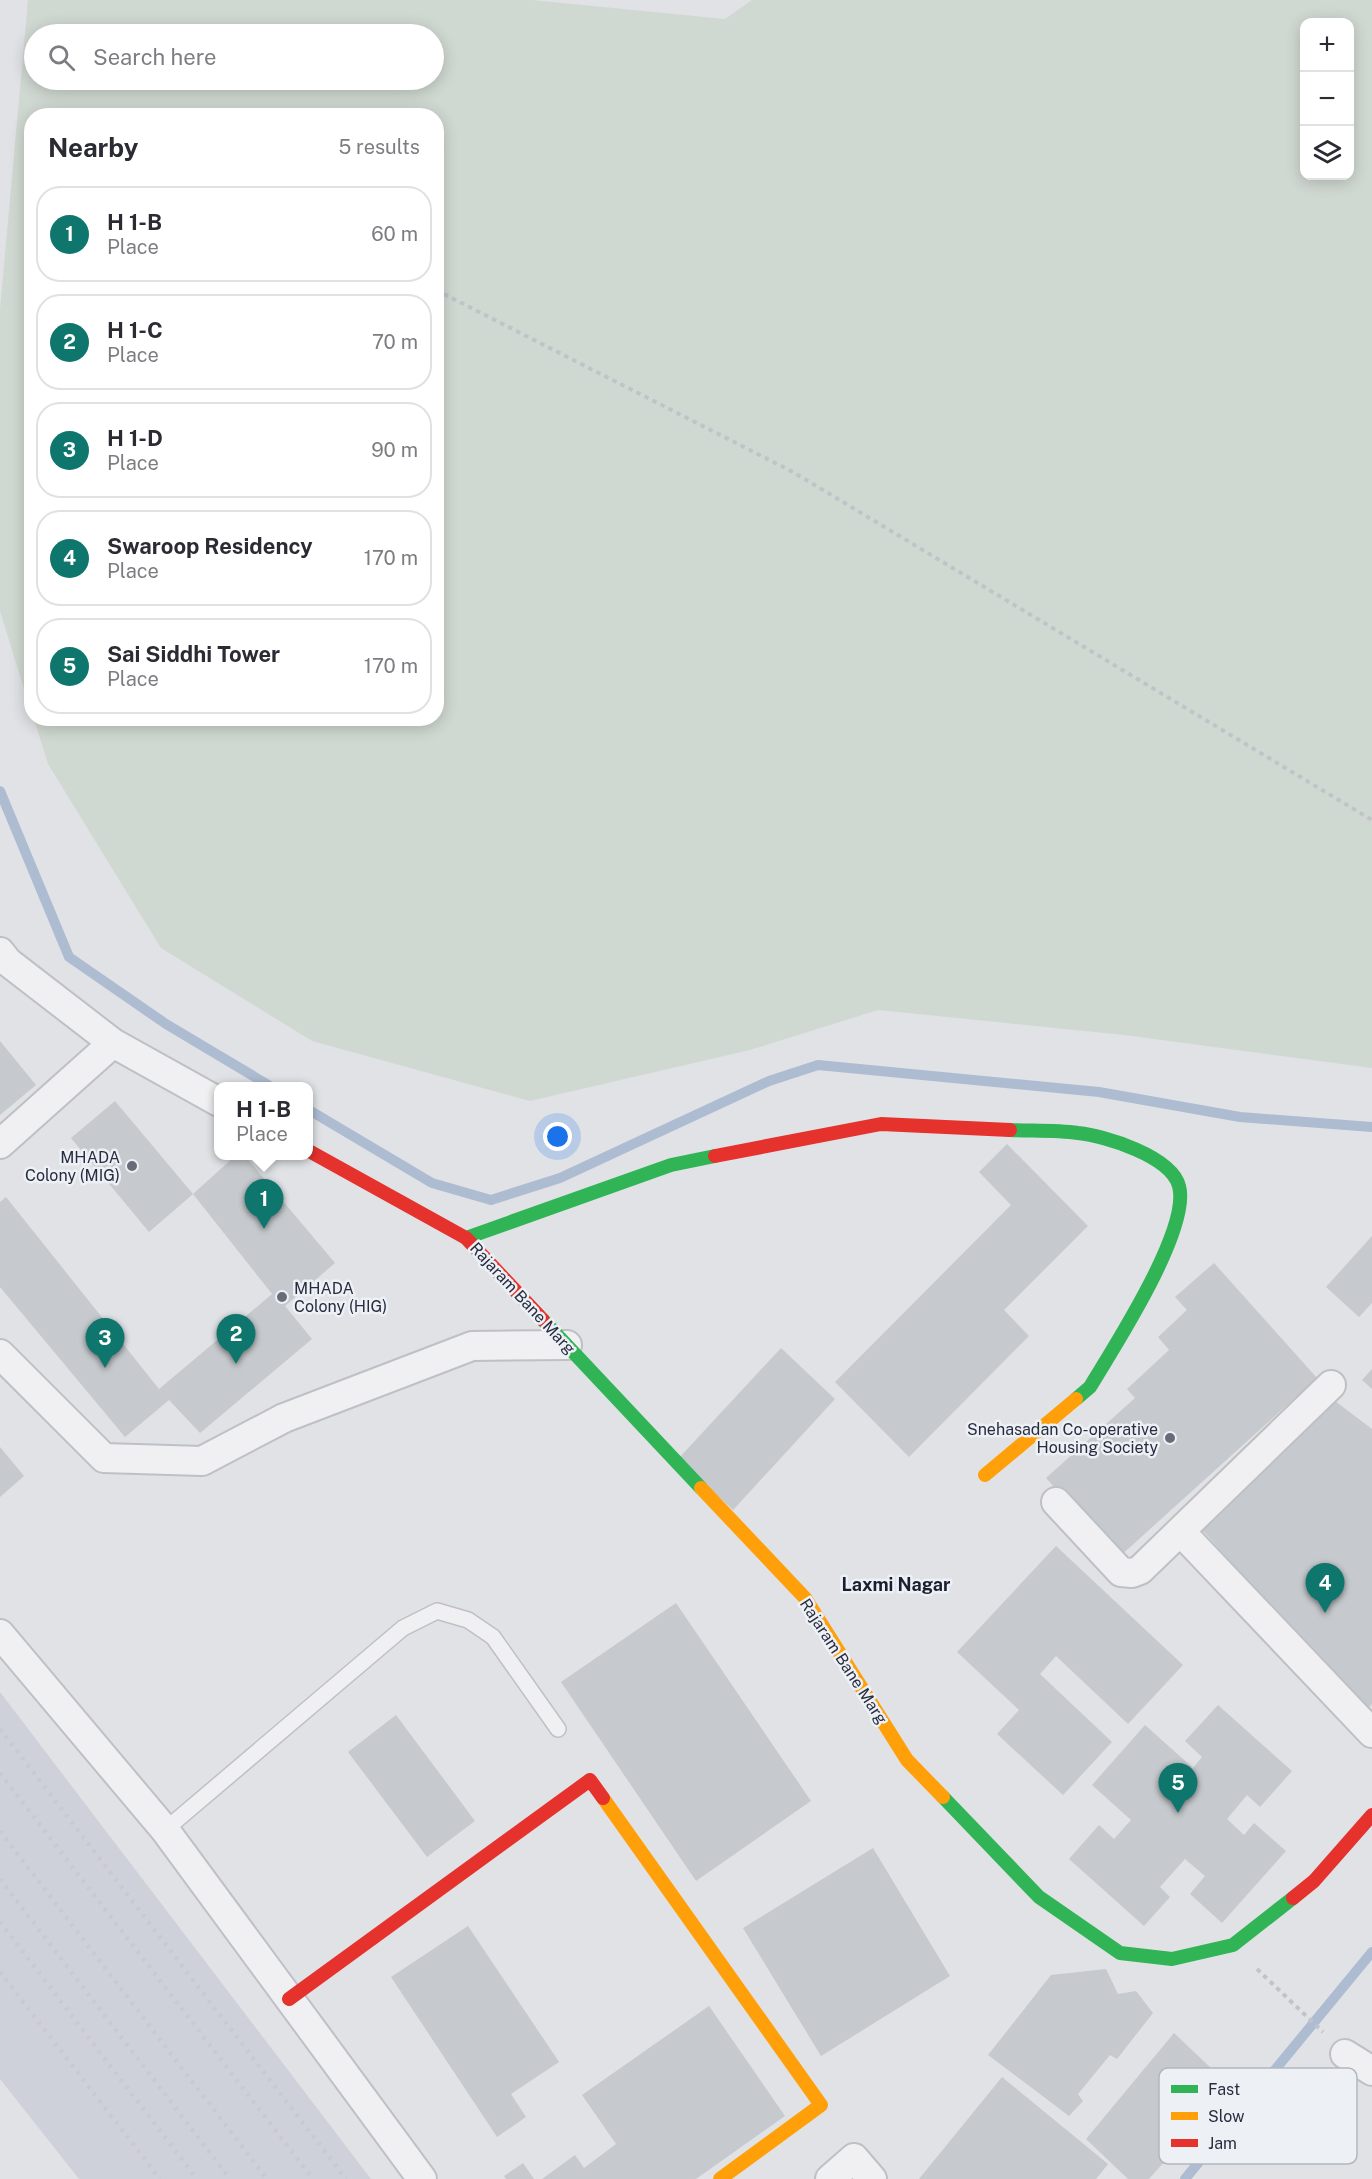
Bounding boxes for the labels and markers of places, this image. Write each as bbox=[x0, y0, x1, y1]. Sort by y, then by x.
place label: MHADA Colony (MIG) bbox=[25, 1148, 120, 1185]
marker: MHADA Colony (MIG) bbox=[125, 1159, 139, 1173]
pin: 1 bbox=[244, 1180, 284, 1229]
place label: MHADA Colony (HIG) bbox=[294, 1279, 387, 1316]
marker: MHADA Colony (HIG) bbox=[275, 1290, 289, 1304]
pin: 2 bbox=[216, 1314, 256, 1364]
pin: 3 bbox=[86, 1318, 124, 1368]
place label: Snehasadan Co-operative Housing Society bbox=[967, 1420, 1158, 1457]
marker: Snehasadan Co-operative Housing Society bbox=[1163, 1431, 1177, 1445]
pin: 4 bbox=[1306, 1564, 1344, 1613]
pin: 5 bbox=[1158, 1764, 1198, 1813]

